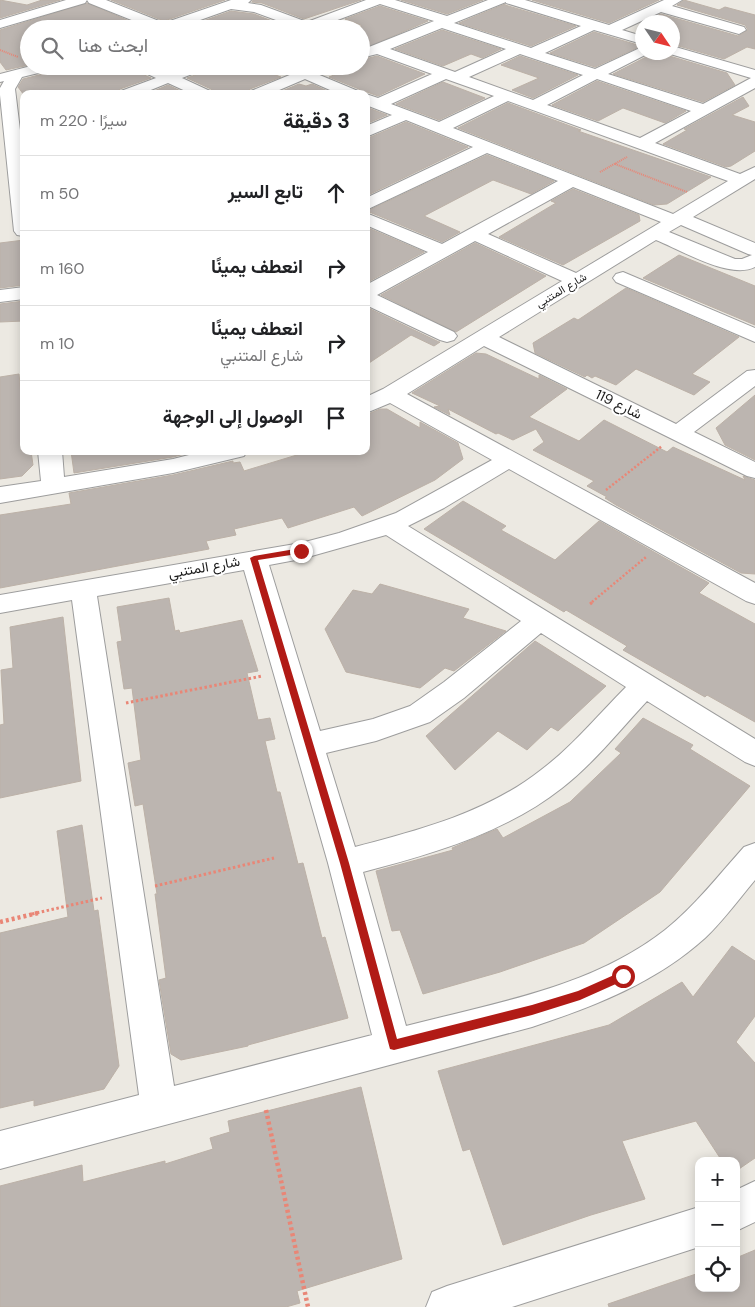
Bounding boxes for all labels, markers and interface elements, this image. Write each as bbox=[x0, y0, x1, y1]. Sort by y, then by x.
north arrow bbox=[635, 15, 680, 60]
search box bbox=[20, 20, 370, 75]
text: ابحث هنا bbox=[78, 33, 148, 58]
icon: search bbox=[38, 34, 66, 62]
text: 3 دقيقة bbox=[283, 107, 350, 135]
text: سيرًا · 220 m bbox=[40, 110, 127, 131]
text: تابع السير bbox=[228, 179, 303, 204]
icon: ahead bbox=[322, 179, 350, 207]
text: 50 m bbox=[40, 183, 79, 204]
text: انعطف يمينًا bbox=[211, 254, 303, 279]
icon: right bbox=[322, 254, 350, 282]
text: 160 m bbox=[40, 258, 85, 279]
street label: شارع المتنبي bbox=[533, 269, 591, 313]
text: انعطف يمينًا bbox=[211, 316, 303, 341]
icon: right bbox=[322, 329, 350, 357]
text: 10 m bbox=[40, 333, 74, 354]
text: شارع المتنبي bbox=[220, 345, 303, 366]
street label: شارع 119 bbox=[592, 385, 645, 425]
text: الوصول إلى الوجهة bbox=[163, 404, 303, 429]
icon: arrive bbox=[322, 404, 350, 432]
route end bbox=[290, 540, 313, 563]
street label: شارع المتنبي bbox=[167, 552, 242, 585]
route start bbox=[612, 965, 635, 988]
map controls bbox=[695, 1157, 740, 1292]
button: + bbox=[695, 1157, 740, 1202]
button: − bbox=[695, 1202, 740, 1247]
button: locate bbox=[695, 1247, 740, 1292]

